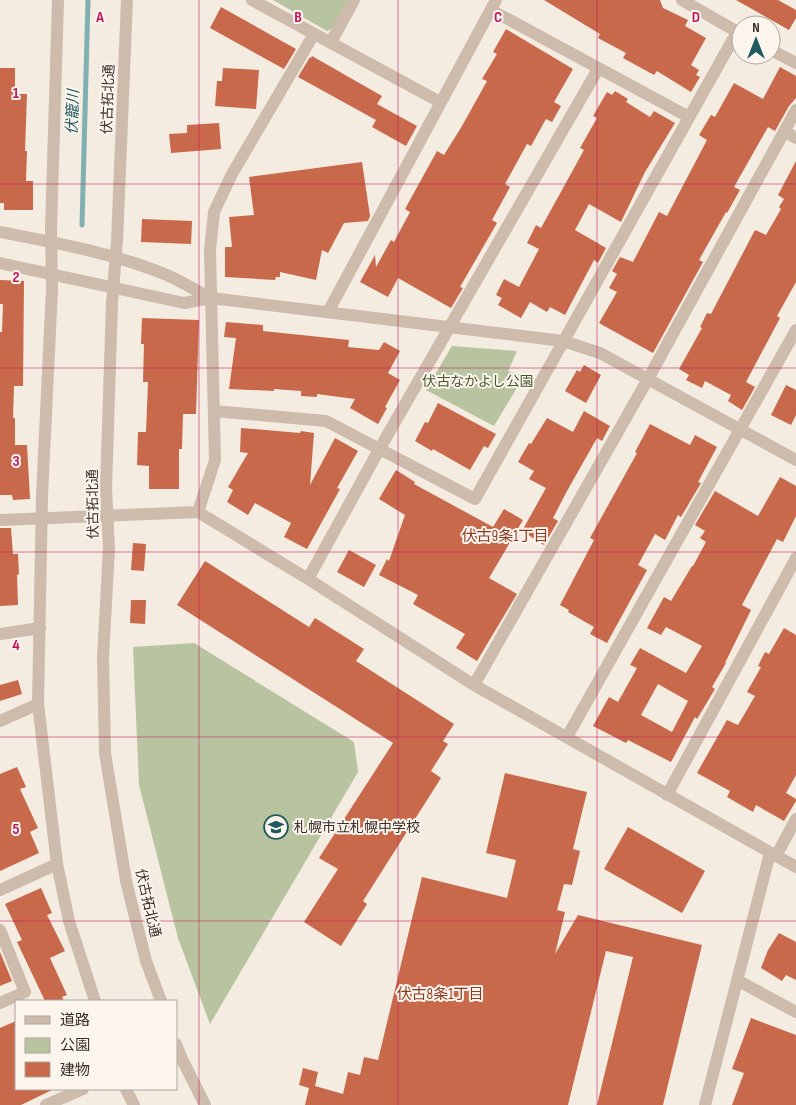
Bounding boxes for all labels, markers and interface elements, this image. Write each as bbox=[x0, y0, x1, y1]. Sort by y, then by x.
text: A bbox=[95, 8, 104, 27]
text: B bbox=[294, 8, 302, 27]
text: C bbox=[494, 8, 502, 27]
text: D bbox=[692, 8, 700, 27]
north arrow bbox=[731, 15, 781, 65]
text: N bbox=[752, 19, 760, 36]
street label: 伏古拓北通 bbox=[98, 64, 118, 134]
text: 1 bbox=[13, 84, 20, 103]
water label: 伏籠川 bbox=[63, 87, 83, 135]
text: 2 bbox=[12, 268, 20, 287]
park label: 伏古なかよし公園 bbox=[422, 373, 534, 390]
text: 3 bbox=[12, 452, 20, 471]
street label: 伏古拓北通 bbox=[84, 469, 102, 539]
district label: 伏古9条1丁目 bbox=[462, 527, 548, 546]
text: 4 bbox=[12, 636, 20, 655]
school or university icon: 札幌市立札幌中学校 bbox=[263, 814, 289, 840]
place label: 札幌市立札幌中学校 bbox=[294, 819, 420, 836]
text: 5 bbox=[12, 820, 20, 839]
street label: 伏古拓北通 bbox=[132, 867, 164, 939]
district label: 伏古8条1丁目 bbox=[397, 985, 483, 1004]
legend bbox=[15, 1000, 178, 1090]
text: 道路 bbox=[60, 1011, 90, 1030]
text: 公園 bbox=[60, 1036, 90, 1055]
text: 建物 bbox=[60, 1061, 90, 1080]

